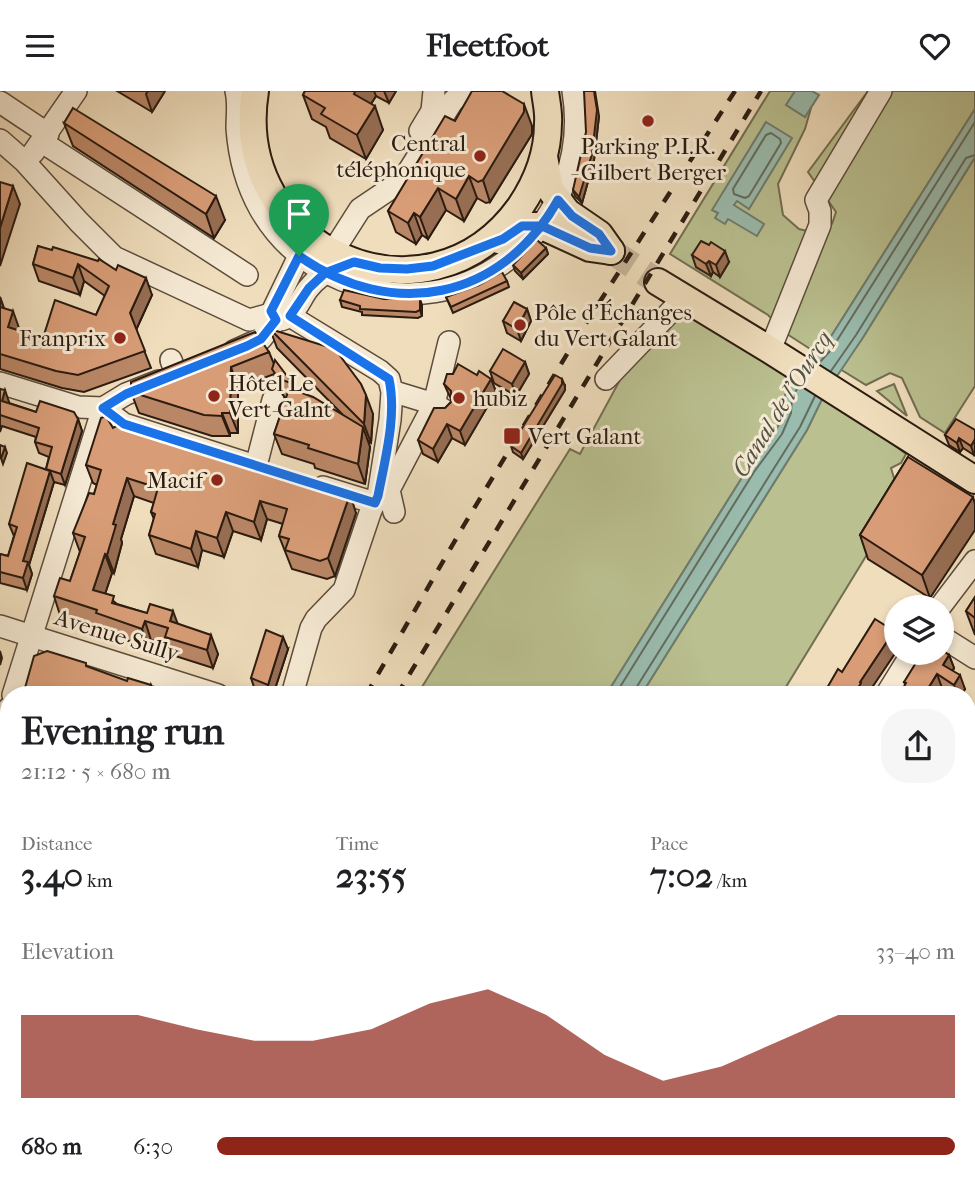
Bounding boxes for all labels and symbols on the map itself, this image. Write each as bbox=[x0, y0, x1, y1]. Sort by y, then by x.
marker: Parking P.I.R. - Gilbert Berger bbox=[640, 113, 656, 129]
place label: Central téléphonique bbox=[336, 130, 467, 183]
place label: Parking P.I.R. - Gilbert Berger bbox=[570, 133, 726, 186]
marker: Central téléphonique bbox=[472, 148, 488, 164]
pin bbox=[269, 184, 329, 256]
place label: Pôle d'Échanges du Vert Galant bbox=[534, 299, 692, 352]
marker: Pôle d'Échanges du Vert Galant bbox=[512, 317, 528, 333]
place label: Franprix bbox=[19, 325, 106, 352]
water label: Canal de l'Ourcq bbox=[726, 326, 838, 482]
marker: Franprix bbox=[112, 330, 128, 346]
place label: Hôtel Le Vert-Galnt bbox=[227, 370, 332, 423]
place label: hubiz bbox=[473, 385, 527, 412]
marker: Hôtel Le Vert-Galnt bbox=[206, 388, 222, 404]
marker: hubiz bbox=[451, 390, 467, 406]
place label: Vert Galant bbox=[527, 423, 641, 450]
marker: Vert Galant bbox=[502, 426, 522, 446]
place label: Macif bbox=[147, 467, 207, 494]
marker: Macif bbox=[209, 472, 225, 488]
street label: Avenue Sully bbox=[51, 603, 183, 667]

